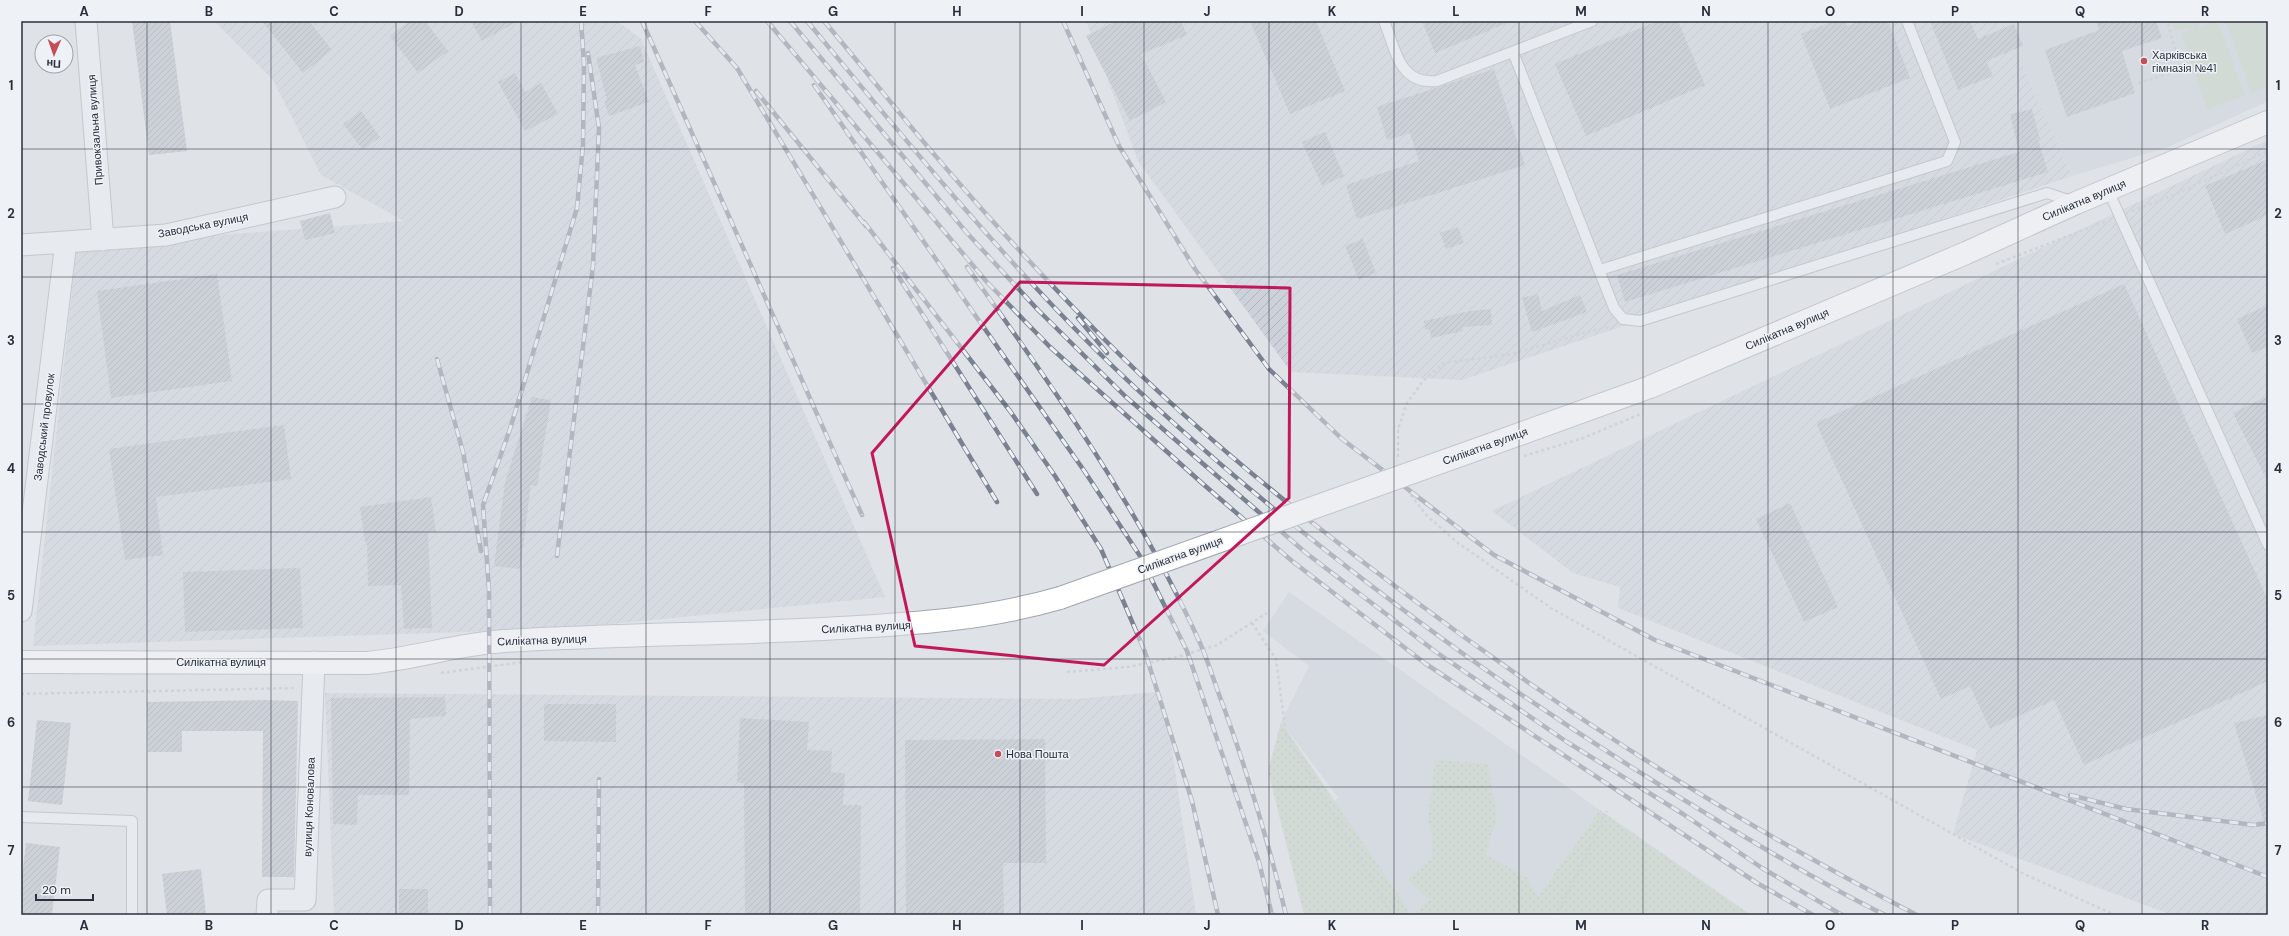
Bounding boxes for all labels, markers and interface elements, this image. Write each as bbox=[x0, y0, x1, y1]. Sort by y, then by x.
text: A bbox=[79, 3, 89, 20]
text: B bbox=[205, 3, 213, 20]
text: C bbox=[329, 3, 339, 20]
text: D bbox=[454, 3, 464, 20]
text: E bbox=[579, 3, 587, 20]
text: F bbox=[704, 3, 712, 20]
text: G bbox=[828, 3, 838, 20]
text: H bbox=[952, 3, 962, 20]
text: I bbox=[1080, 3, 1084, 20]
text: J bbox=[1203, 3, 1211, 20]
text: K bbox=[1328, 3, 1337, 20]
text: L bbox=[1452, 3, 1460, 20]
text: M bbox=[1575, 3, 1587, 20]
text: N bbox=[1701, 3, 1711, 20]
text: O bbox=[1825, 3, 1835, 20]
text: P bbox=[1951, 3, 1959, 20]
text: Q bbox=[2075, 3, 2085, 20]
text: R bbox=[2201, 3, 2209, 20]
north arrow bbox=[34, 34, 74, 74]
place label: Харківська гімназія №41 bbox=[2152, 48, 2216, 75]
marker: Харківська гімназія №41 bbox=[2139, 56, 2149, 66]
text: Пн bbox=[46, 57, 61, 71]
street label: Привокзальна вулиця bbox=[84, 74, 106, 186]
text: 1 bbox=[9, 77, 13, 94]
text: 1 bbox=[2276, 77, 2280, 94]
street label: Силікатна вулиця bbox=[2040, 176, 2128, 224]
text: 2 bbox=[7, 205, 15, 222]
text: 2 bbox=[2274, 205, 2282, 222]
street label: Заводська вулиця bbox=[157, 209, 249, 241]
street label: Силікатна вулиця bbox=[1743, 305, 1831, 353]
text: 3 bbox=[7, 332, 15, 349]
text: 3 bbox=[2274, 332, 2282, 349]
street label: Заводський провулок bbox=[30, 372, 58, 482]
street label: Силікатна вулиця bbox=[1440, 424, 1530, 468]
text: 4 bbox=[7, 460, 15, 477]
text: 4 bbox=[2274, 460, 2282, 477]
street label: Силікатна вулиця bbox=[1135, 533, 1225, 577]
text: 5 bbox=[7, 587, 15, 604]
text: 5 bbox=[2274, 587, 2282, 604]
street label: Силікатна вулиця bbox=[821, 618, 911, 636]
street label: Силікатна вулиця bbox=[497, 631, 587, 649]
street label: Силікатна вулиця bbox=[176, 655, 266, 669]
text: 6 bbox=[7, 714, 15, 731]
text: 6 bbox=[2274, 714, 2282, 731]
place label: Нова Пошта bbox=[1006, 747, 1070, 761]
marker: Нова Пошта bbox=[993, 749, 1003, 759]
street label: вулиця Коновалова bbox=[300, 756, 318, 857]
text: 7 bbox=[8, 842, 15, 859]
text: 7 bbox=[2275, 842, 2282, 859]
scale bar bbox=[36, 876, 93, 902]
text: 20 m bbox=[42, 882, 71, 898]
text: A bbox=[79, 917, 89, 934]
text: B bbox=[205, 917, 213, 934]
text: C bbox=[329, 917, 339, 934]
text: D bbox=[454, 917, 464, 934]
text: E bbox=[579, 917, 587, 934]
text: F bbox=[704, 917, 712, 934]
text: G bbox=[828, 917, 838, 934]
text: H bbox=[952, 917, 962, 934]
text: I bbox=[1080, 917, 1084, 934]
text: J bbox=[1203, 917, 1211, 934]
text: K bbox=[1328, 917, 1337, 934]
text: L bbox=[1452, 917, 1460, 934]
text: M bbox=[1575, 917, 1587, 934]
text: N bbox=[1701, 917, 1711, 934]
text: O bbox=[1825, 917, 1835, 934]
text: P bbox=[1951, 917, 1959, 934]
text: Q bbox=[2075, 917, 2085, 934]
text: R bbox=[2201, 917, 2209, 934]

